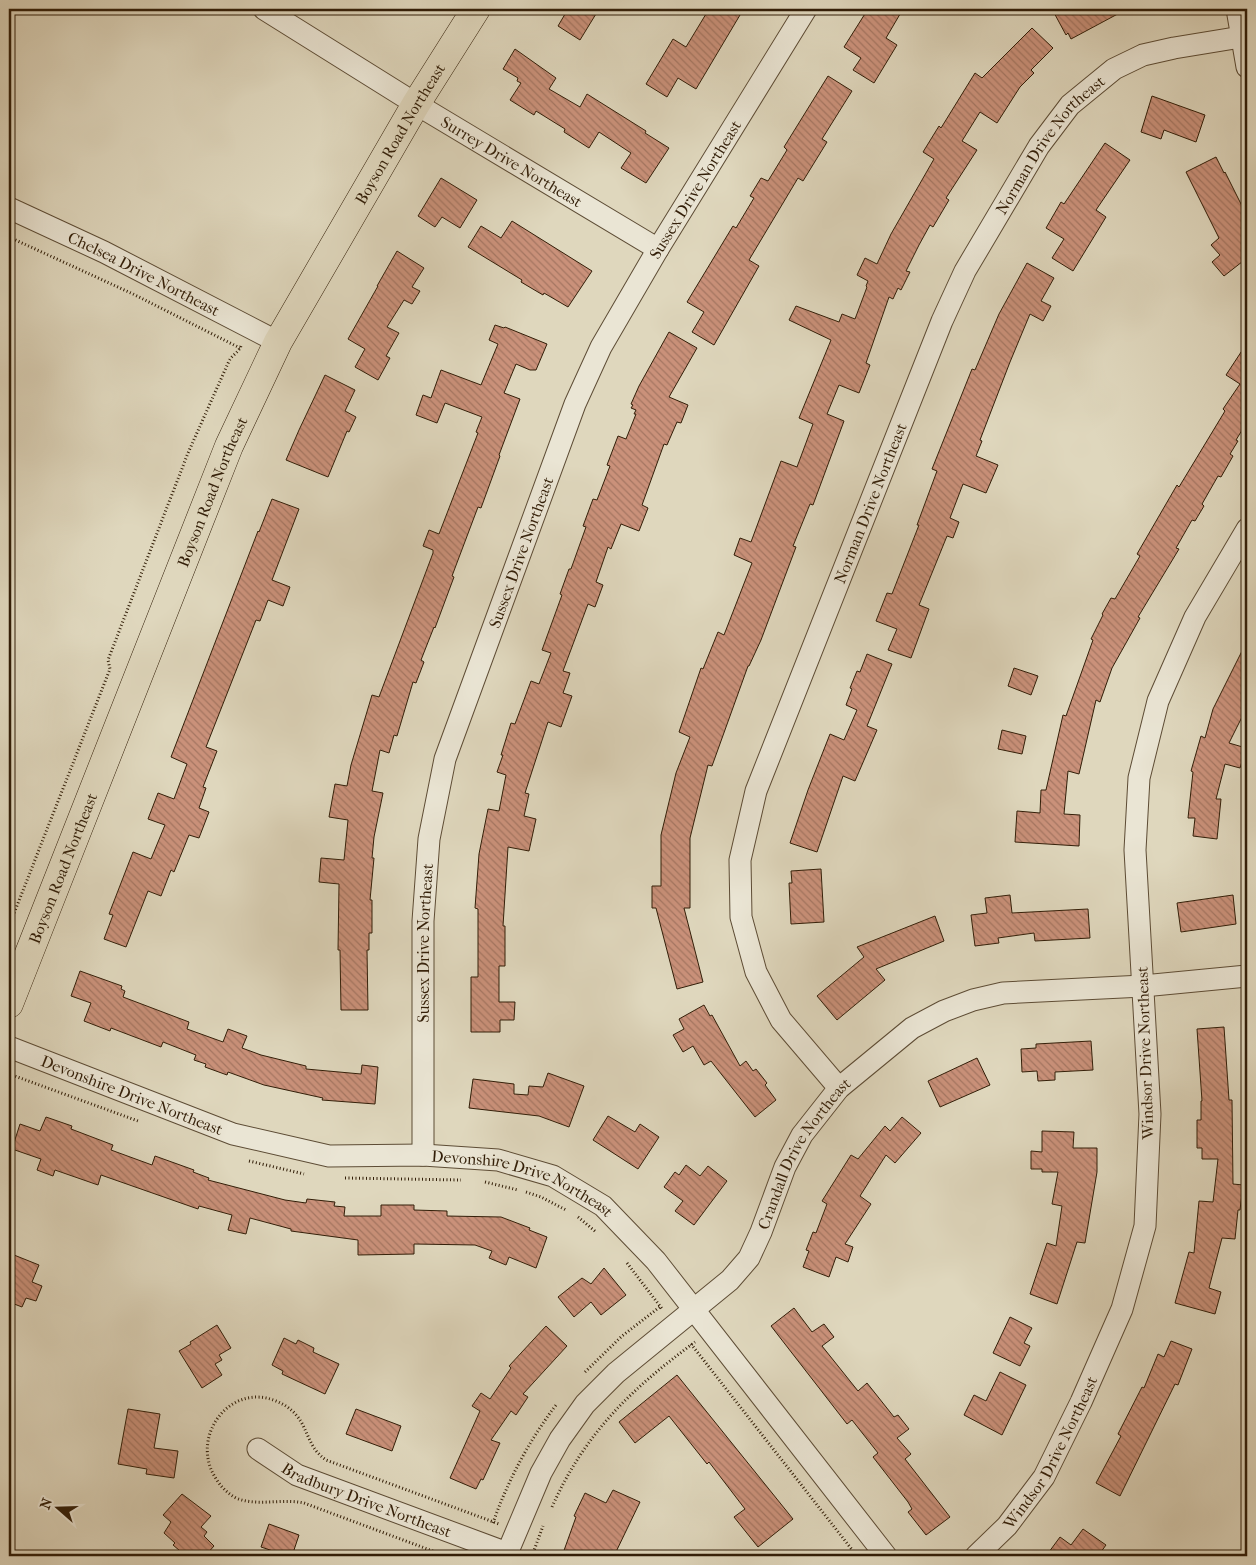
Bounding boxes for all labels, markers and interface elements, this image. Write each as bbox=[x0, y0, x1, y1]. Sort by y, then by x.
street label: Boyson Road Northeast bbox=[351, 59, 449, 208]
street label: Norman Drive Northeast bbox=[991, 71, 1109, 218]
street label: Surrey Drive Northeast bbox=[438, 112, 586, 211]
street label: Sussex Drive Northeast bbox=[645, 116, 745, 262]
street label: Chelsea Drive Northeast bbox=[65, 227, 223, 320]
street label: Boyson Road Northeast bbox=[173, 413, 251, 570]
street label: Norman Drive Northeast bbox=[830, 420, 910, 586]
street label: Sussex Drive Northeast bbox=[484, 474, 557, 630]
street label: Boyson Road Northeast bbox=[24, 790, 101, 946]
street label: Sussex Drive Northeast bbox=[414, 862, 437, 1023]
street label: Windsor Drive Northeast bbox=[1132, 966, 1158, 1141]
street label: Devonshire Drive Northeast bbox=[38, 1051, 226, 1139]
street label: Crandall Drive Northeast bbox=[753, 1073, 854, 1232]
street label: Devonshire Drive Northeast bbox=[431, 1146, 618, 1221]
street label: Windsor Drive Northeast bbox=[998, 1373, 1101, 1533]
street label: Bradbury Drive Northeast bbox=[278, 1458, 455, 1541]
north arrow bbox=[32, 1482, 82, 1532]
text: N bbox=[36, 1495, 56, 1512]

